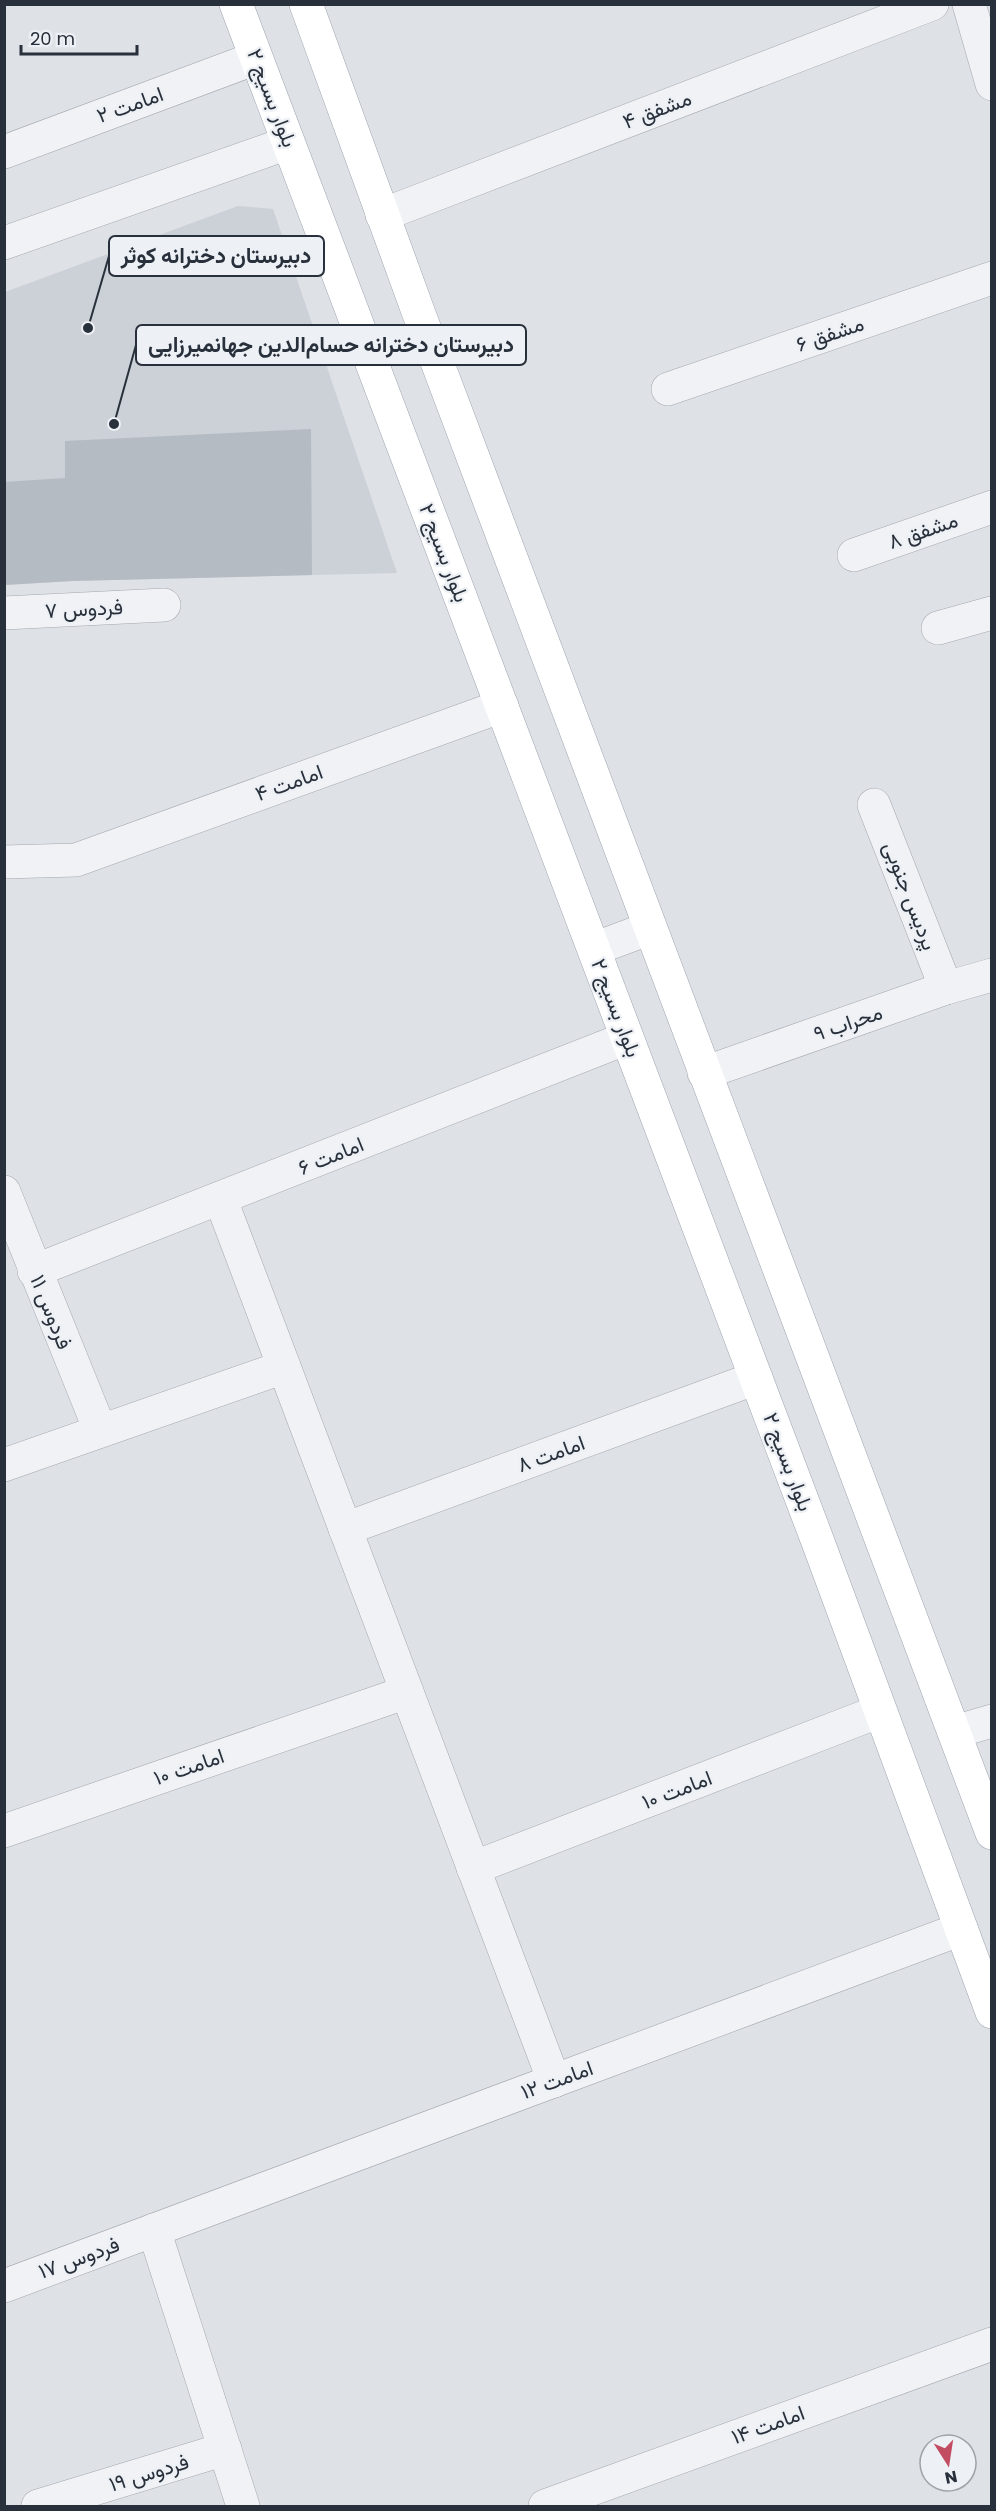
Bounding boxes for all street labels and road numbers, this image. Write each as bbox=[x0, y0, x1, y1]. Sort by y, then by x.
street label: بلوار بسیج ۲ bbox=[240, 44, 305, 151]
street label: امامت ۲ bbox=[93, 79, 167, 130]
street label: مشفق ۴ bbox=[618, 83, 695, 136]
street label: مشفق ۶ bbox=[792, 308, 867, 359]
street label: بلوار بسیج ۲ bbox=[412, 499, 477, 606]
street label: مشفق ۸ bbox=[884, 505, 962, 556]
street label: فردوس ۷ bbox=[44, 592, 124, 625]
street label: امامت ۴ bbox=[251, 757, 327, 808]
street label: پردیس جنوبی bbox=[876, 837, 944, 954]
street label: بلوار بسیج ۲ bbox=[584, 954, 649, 1061]
street label: محراب ۹ bbox=[809, 997, 886, 1048]
street label: امامت ۶ bbox=[294, 1129, 368, 1182]
street label: فردوس ۱۱ bbox=[23, 1270, 80, 1353]
street label: بلوار بسیج ۲ bbox=[756, 1408, 821, 1515]
street label: امامت ۸ bbox=[513, 1428, 589, 1479]
street label: امامت ۱۰ bbox=[150, 1741, 228, 1792]
street label: امامت ۱۰ bbox=[638, 1763, 716, 1816]
street label: امامت ۱۲ bbox=[517, 2053, 597, 2106]
street label: فردوس ۱۷ bbox=[34, 2229, 123, 2286]
street label: امامت ۱۴ bbox=[727, 2398, 808, 2451]
street label: فردوس ۱۹ bbox=[105, 2447, 192, 2498]

